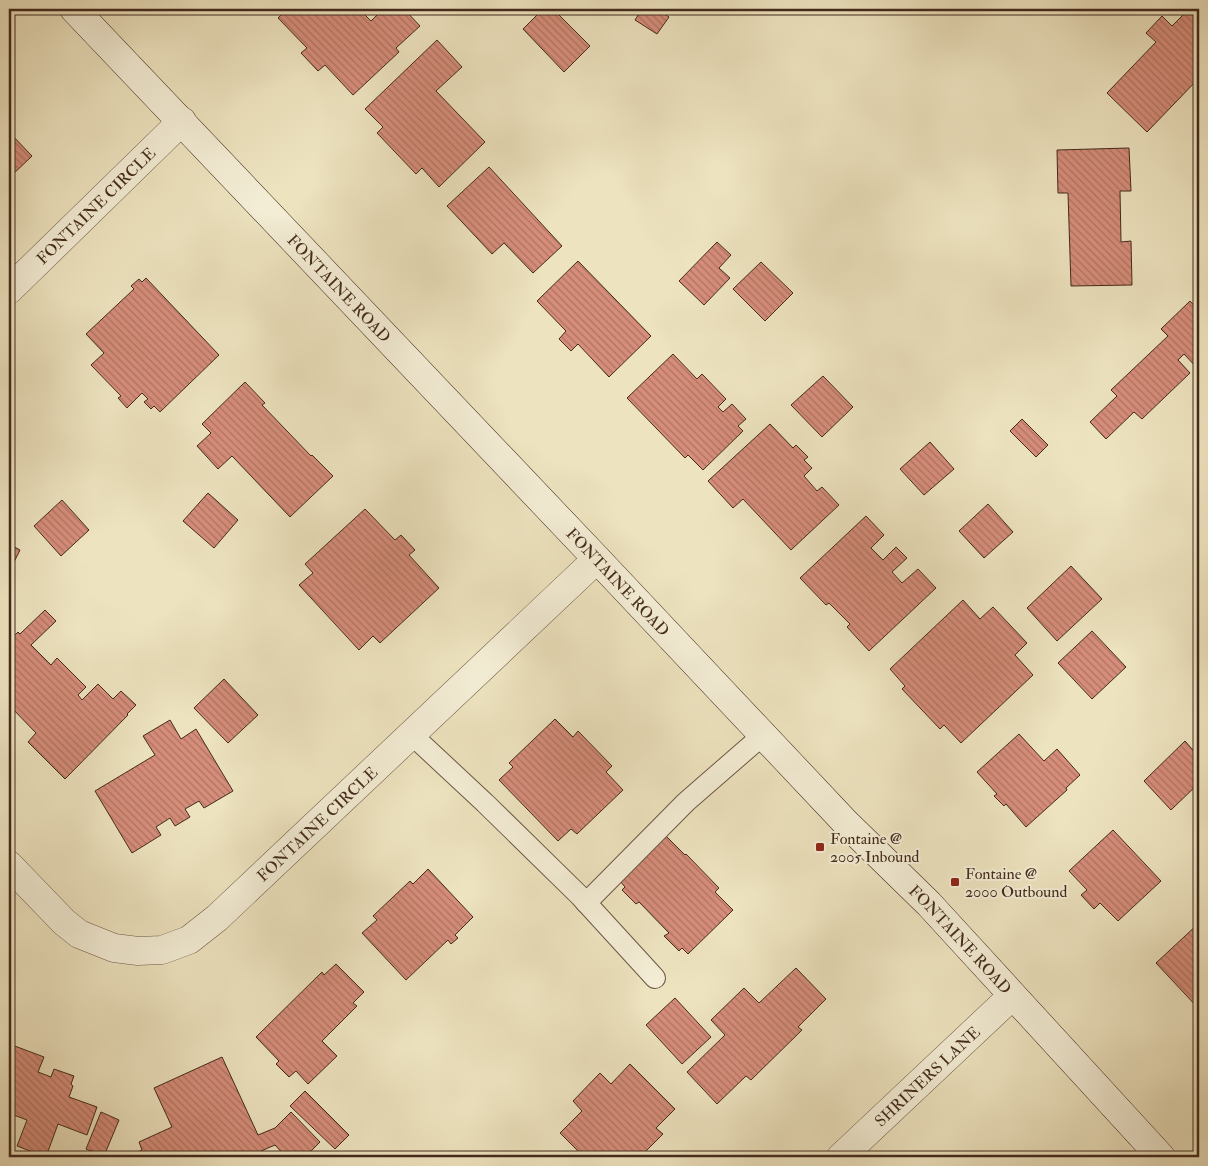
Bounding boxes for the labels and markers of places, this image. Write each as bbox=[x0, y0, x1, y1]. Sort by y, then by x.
place label: Fontaine @ 2005 Inbound bbox=[830, 829, 920, 867]
marker: Fontaine @ 2005 Inbound bbox=[814, 841, 826, 853]
place label: Fontaine @ 2000 Outbound bbox=[965, 864, 1068, 902]
marker: Fontaine @ 2000 Outbound bbox=[949, 876, 961, 888]

